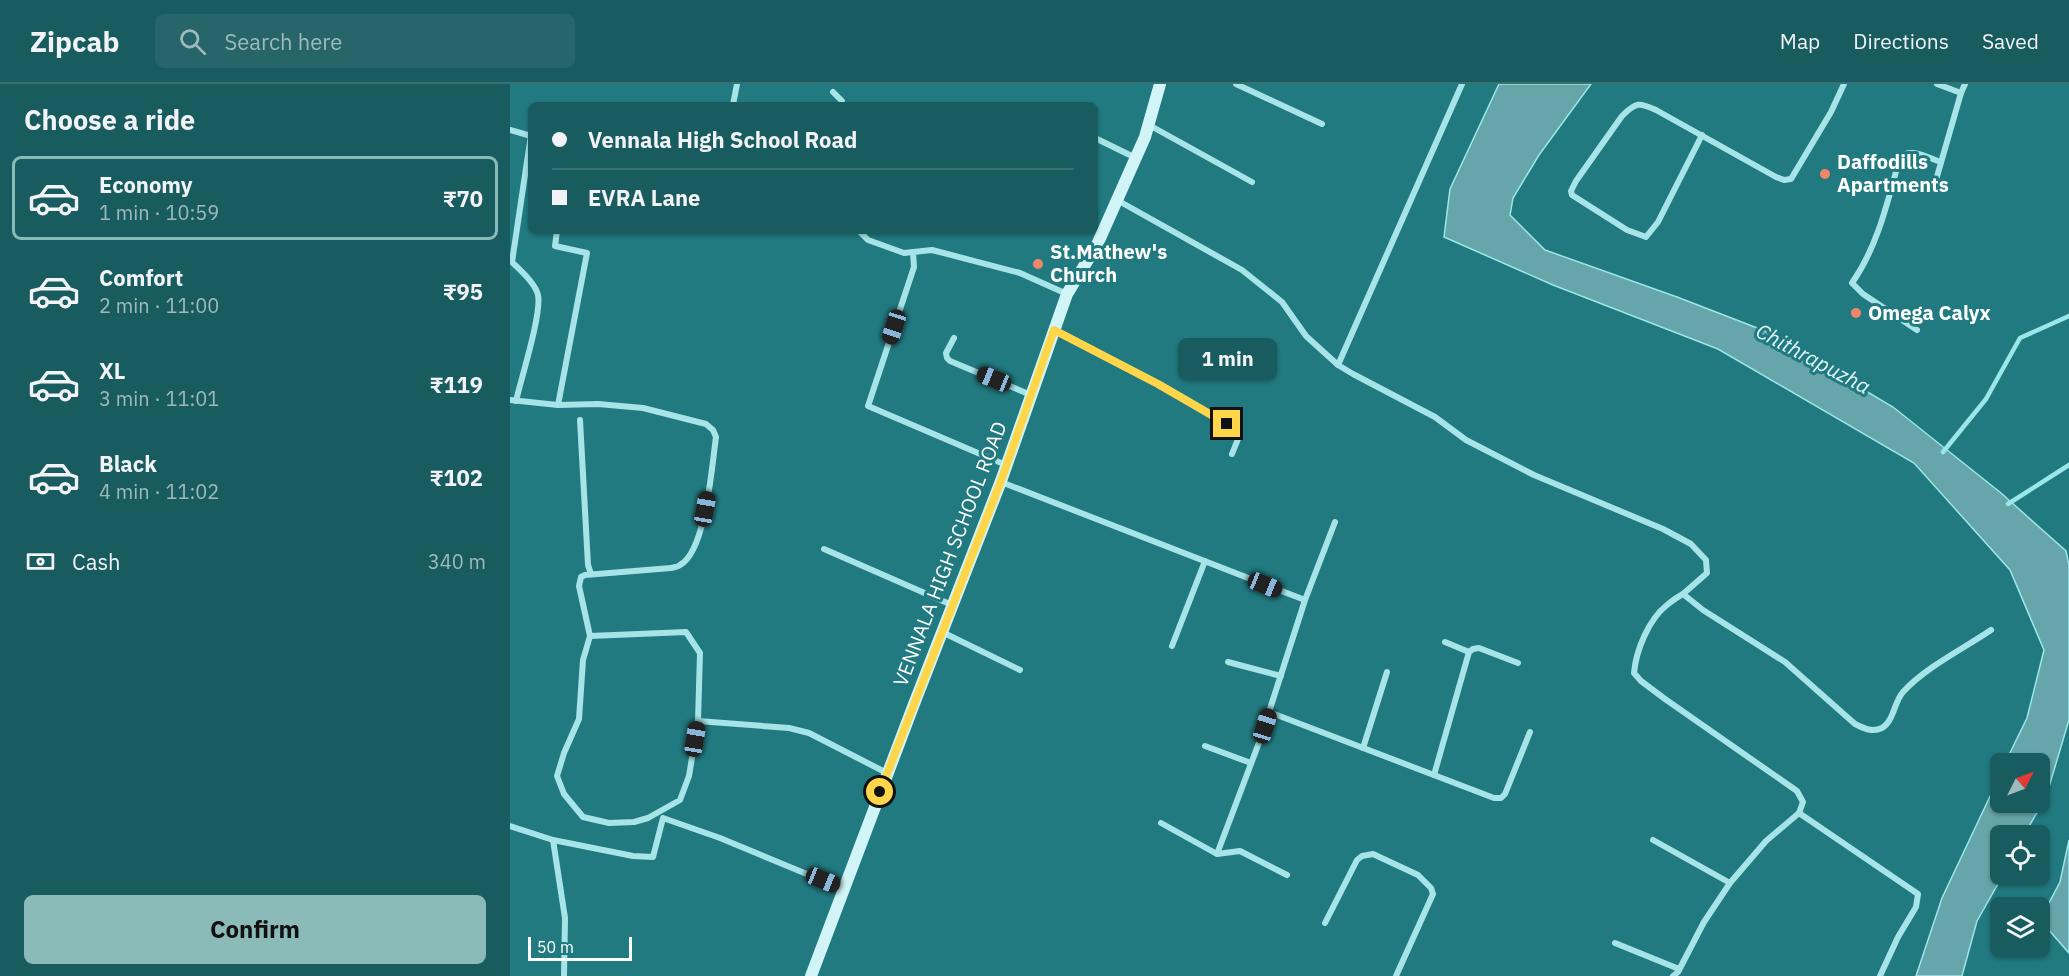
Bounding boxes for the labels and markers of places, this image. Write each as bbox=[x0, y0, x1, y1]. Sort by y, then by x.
place label: Daffodills Apartments bbox=[1837, 148, 1949, 198]
marker: Daffodills Apartments bbox=[1818, 167, 1832, 181]
place label: St.Mathew's Church bbox=[1050, 238, 1167, 288]
marker: St.Mathew's Church bbox=[1031, 257, 1045, 271]
place label: Omega Calyx bbox=[1868, 299, 1991, 326]
marker: Omega Calyx bbox=[1849, 306, 1863, 320]

